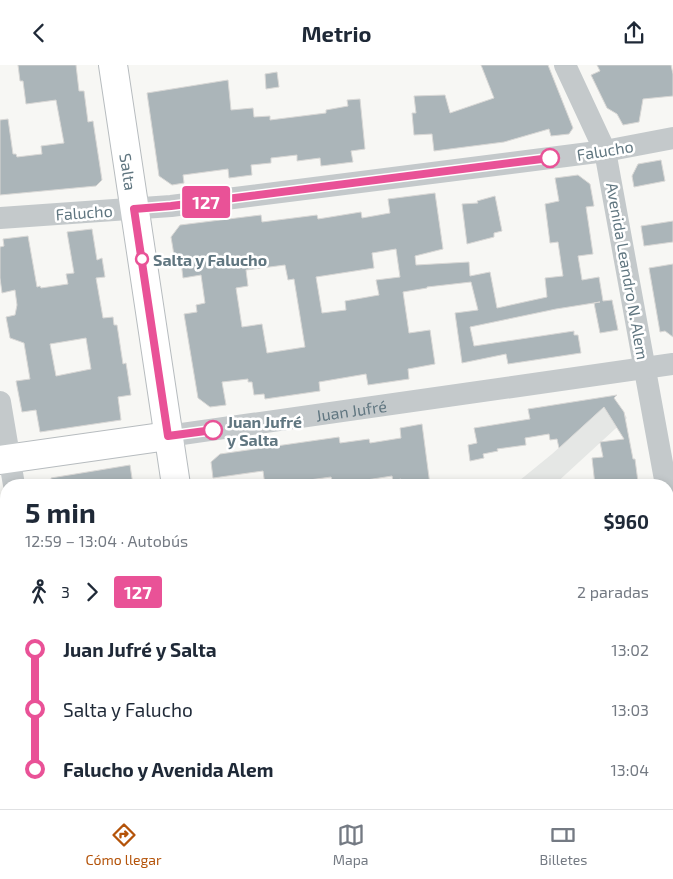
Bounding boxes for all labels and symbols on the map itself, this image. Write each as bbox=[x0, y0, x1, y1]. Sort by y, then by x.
street label: Falucho bbox=[575, 136, 635, 164]
unlabelled marker bbox=[540, 148, 560, 168]
street label: Salta bbox=[117, 152, 141, 192]
street label: Avenida Leandro N. Alem bbox=[603, 181, 653, 361]
line badge: 127 bbox=[177, 186, 235, 218]
street label: Falucho bbox=[55, 201, 113, 223]
place label: Salta y Falucho bbox=[153, 250, 267, 270]
marker: Salta y Falucho bbox=[135, 252, 149, 266]
street label: Juan Jufré bbox=[314, 395, 388, 424]
place label: Juan Jufré y Salta bbox=[227, 412, 302, 450]
marker: Juan Jufré y Salta bbox=[203, 420, 223, 440]

